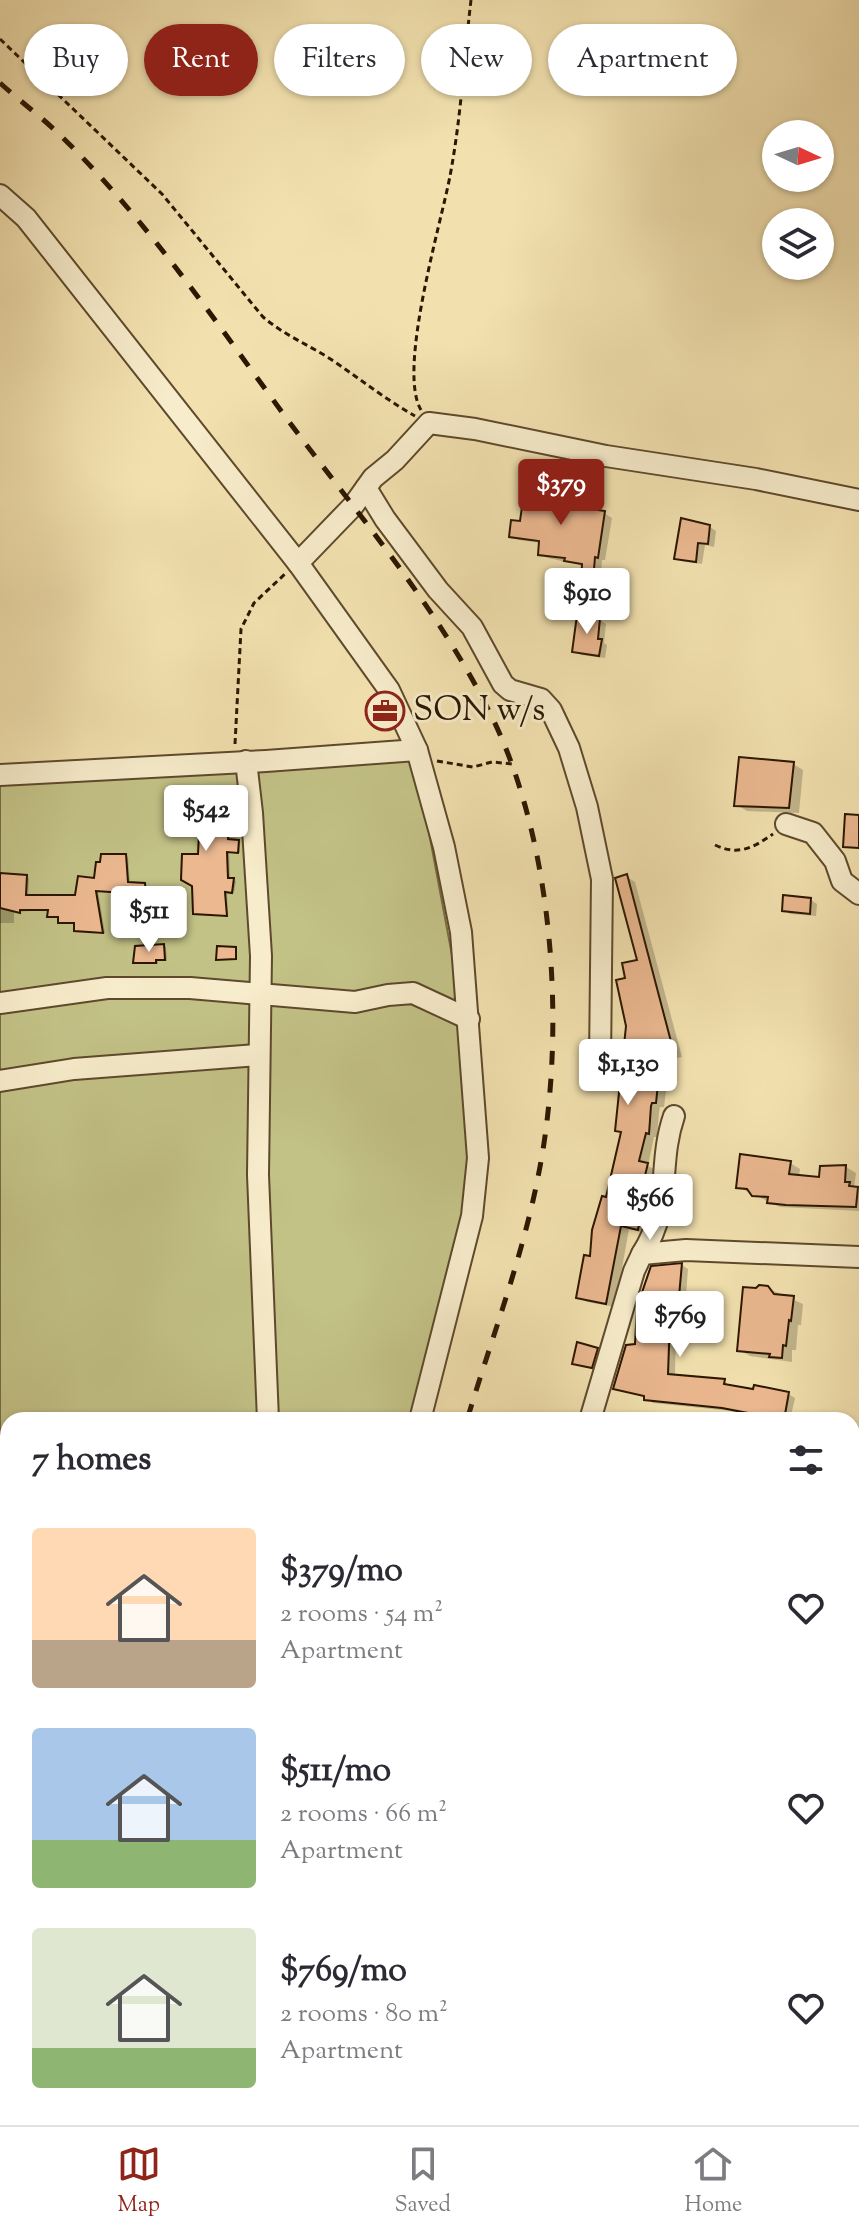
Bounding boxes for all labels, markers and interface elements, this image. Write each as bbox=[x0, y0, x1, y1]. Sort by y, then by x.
chip: Buy bbox=[24, 24, 128, 96]
chip: Rent bbox=[144, 24, 258, 96]
chip: Filters bbox=[274, 24, 405, 96]
chip: New bbox=[421, 24, 532, 96]
chip: Apartment bbox=[548, 24, 737, 96]
north arrow bbox=[762, 120, 834, 192]
map controls bbox=[762, 120, 834, 280]
button: layers bbox=[762, 208, 834, 280]
pin: $379 bbox=[514, 459, 608, 527]
text: $379 bbox=[536, 466, 586, 503]
pin: $910 bbox=[540, 568, 634, 636]
text: $910 bbox=[563, 575, 611, 612]
place label: SON w/s bbox=[413, 687, 545, 736]
office icon: SON w/s bbox=[364, 690, 406, 732]
pin: $542 bbox=[159, 785, 253, 853]
text: $542 bbox=[182, 792, 230, 829]
pin: $511 bbox=[102, 886, 196, 954]
text: $511 bbox=[129, 893, 169, 930]
pin: $1,130 bbox=[563, 1039, 693, 1107]
text: $1,130 bbox=[597, 1046, 659, 1083]
pin: $566 bbox=[603, 1174, 697, 1242]
text: $566 bbox=[626, 1181, 674, 1218]
pin: $769 bbox=[633, 1291, 727, 1359]
text: $769 bbox=[654, 1298, 706, 1335]
text: 7 homes bbox=[32, 1436, 151, 1485]
icon: filters bbox=[784, 1438, 828, 1482]
text: $379/mo bbox=[280, 1547, 403, 1596]
icon: home bbox=[96, 1560, 192, 1656]
icon: heart bbox=[784, 1586, 828, 1630]
text: 2 rooms · 54 m² bbox=[280, 1596, 443, 1633]
text: Apartment bbox=[280, 1633, 403, 1670]
text: $511/mo bbox=[280, 1747, 391, 1796]
icon: home bbox=[96, 1760, 192, 1856]
icon: heart bbox=[784, 1786, 828, 1830]
text: 2 rooms · 66 m² bbox=[280, 1796, 447, 1833]
text: Apartment bbox=[280, 1833, 403, 1870]
text: $769/mo bbox=[280, 1947, 407, 1996]
icon: home bbox=[96, 1960, 192, 2056]
icon: heart bbox=[784, 1986, 828, 2030]
text: 2 rooms · 80 m² bbox=[280, 1996, 448, 2033]
text: Apartment bbox=[280, 2033, 403, 2070]
tab: Map bbox=[117, 2142, 161, 2222]
tab: Saved bbox=[394, 2142, 451, 2222]
tab: Home bbox=[685, 2142, 742, 2222]

